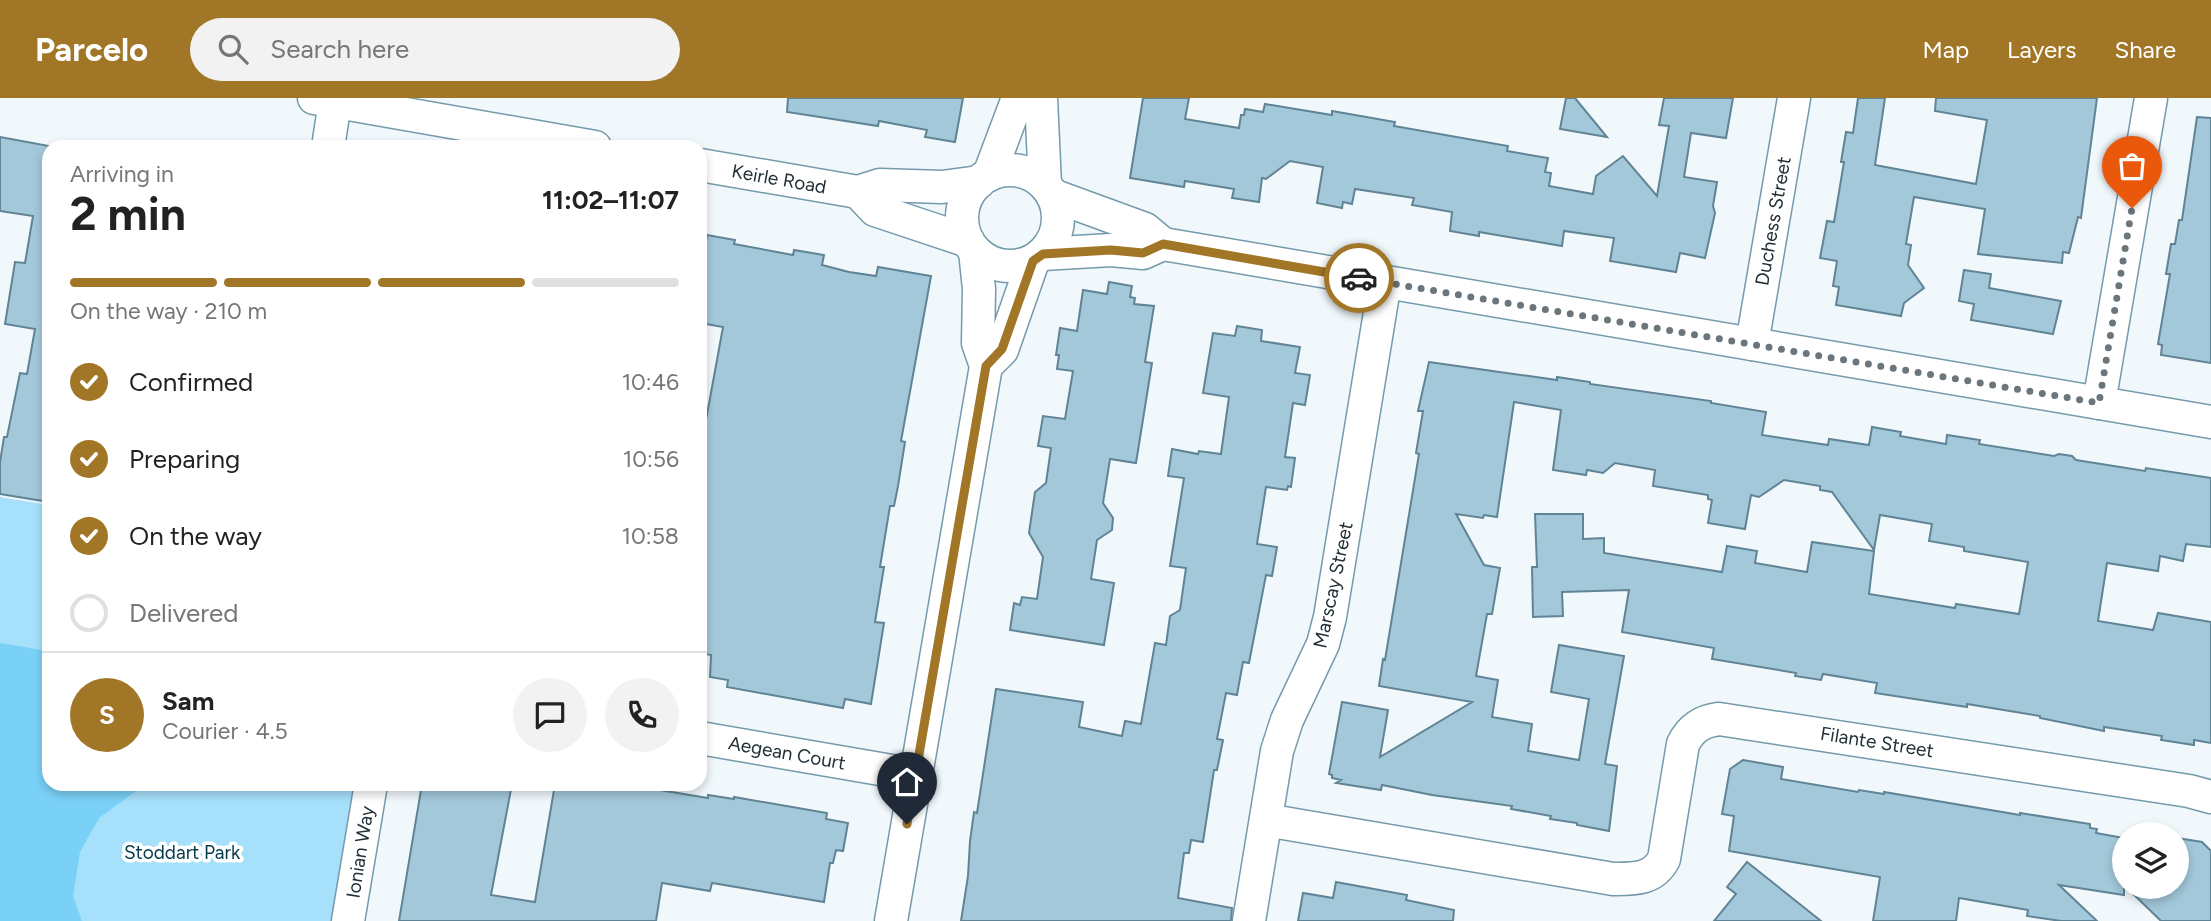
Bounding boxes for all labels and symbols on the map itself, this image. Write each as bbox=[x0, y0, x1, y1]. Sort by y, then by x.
pin bbox=[2102, 136, 2162, 208]
street label: Duchess Street bbox=[1750, 155, 1796, 287]
street label: Keirle Road bbox=[730, 159, 828, 199]
courier bbox=[1324, 243, 1394, 313]
street label: Marscay Street bbox=[1308, 520, 1358, 650]
street label: Filante Street bbox=[1819, 722, 1935, 762]
street label: Aegean Court bbox=[727, 731, 847, 775]
pin bbox=[877, 752, 937, 824]
street label: Ionian Way bbox=[341, 804, 379, 900]
park label: Stoddart Park bbox=[124, 841, 241, 864]

